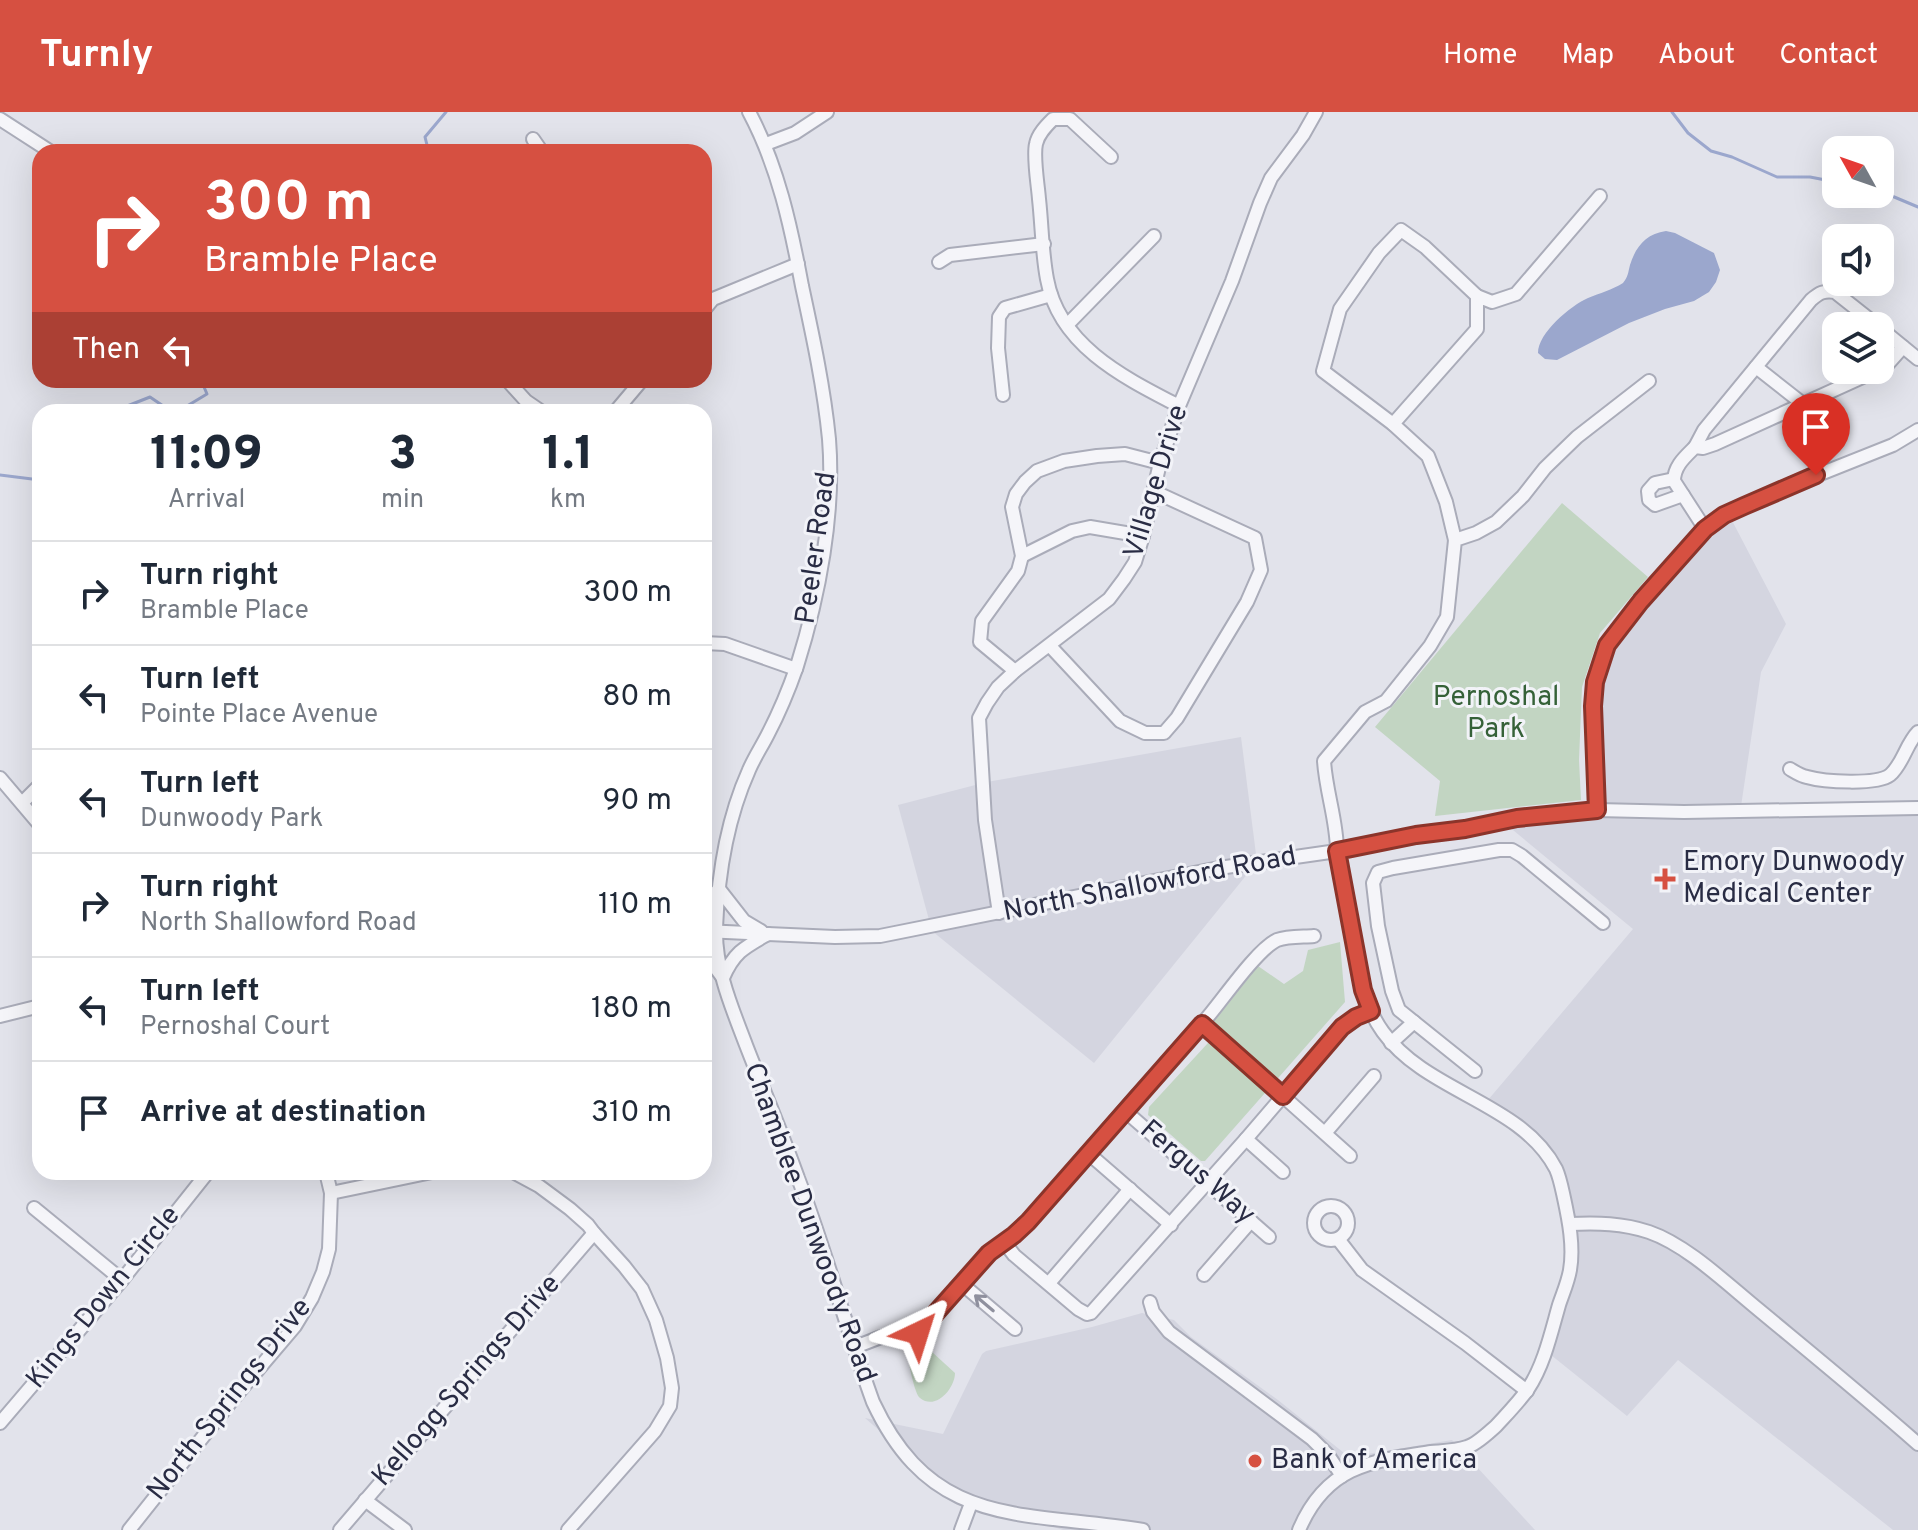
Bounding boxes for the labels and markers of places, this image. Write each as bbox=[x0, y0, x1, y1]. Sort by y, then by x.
pin bbox=[1782, 393, 1850, 475]
place label: Emory Dunwoody Medical Center bbox=[1683, 845, 1905, 913]
marker: Emory Dunwoody Medical Center bbox=[1654, 868, 1676, 890]
place label: Bank of America bbox=[1271, 1443, 1477, 1479]
marker: Bank of America bbox=[1246, 1452, 1264, 1470]

